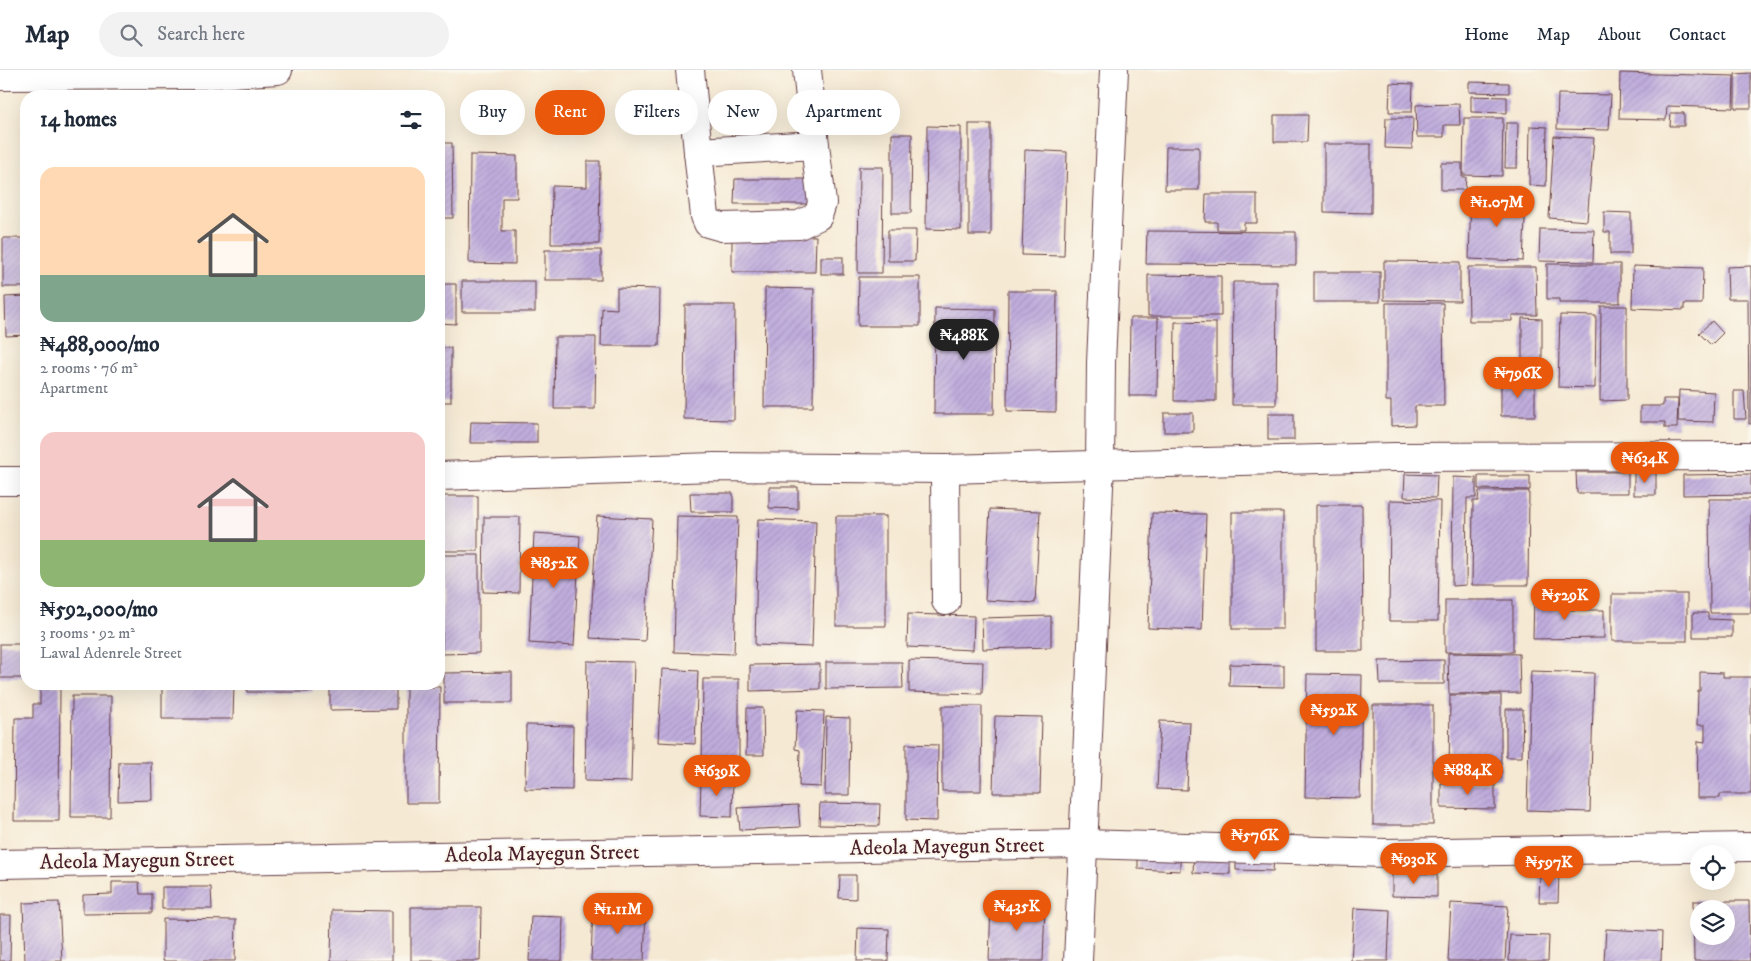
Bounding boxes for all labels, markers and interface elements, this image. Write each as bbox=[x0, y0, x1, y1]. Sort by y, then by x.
search box bbox=[99, 12, 449, 57]
text: Map bbox=[25, 20, 69, 50]
icon: search bbox=[117, 21, 145, 49]
text: Search here bbox=[157, 23, 245, 46]
text: Home bbox=[1464, 24, 1509, 46]
text: Map bbox=[1537, 24, 1570, 46]
text: About bbox=[1598, 24, 1641, 46]
text: Contact bbox=[1669, 24, 1726, 46]
chip: Buy bbox=[460, 90, 525, 135]
chip: Rent bbox=[535, 90, 605, 135]
chip: Filters bbox=[615, 90, 698, 135]
chip: New bbox=[708, 90, 777, 135]
chip: Apartment bbox=[787, 90, 900, 135]
icon: filters bbox=[397, 106, 425, 134]
text: 14 homes bbox=[40, 107, 117, 133]
pin: ₦1.07M bbox=[1456, 186, 1538, 228]
text: ₦1.07M bbox=[1471, 192, 1523, 212]
icon: home bbox=[188, 200, 278, 290]
pin: ₦488K bbox=[929, 318, 999, 361]
text: ₦488K bbox=[940, 325, 988, 345]
text: ₦488,000/mo bbox=[40, 332, 159, 358]
pin: ₦796K bbox=[1483, 356, 1553, 399]
text: 2 rooms · 76 m² bbox=[40, 358, 138, 378]
text: ₦796K bbox=[1494, 363, 1542, 383]
text: Apartment bbox=[40, 378, 108, 398]
pin: ₦634K bbox=[1610, 442, 1680, 484]
text: ₦634K bbox=[1622, 448, 1668, 468]
icon: home bbox=[188, 465, 278, 555]
pin: ₦852K bbox=[519, 546, 589, 589]
text: ₦852K bbox=[531, 553, 577, 573]
pin: ₦529K bbox=[1530, 578, 1600, 621]
text: ₦529K bbox=[1542, 585, 1588, 605]
text: ₦592,000/mo bbox=[40, 597, 158, 623]
text: 3 rooms · 92 m² bbox=[40, 623, 135, 643]
text: Lawal Adenrele Street bbox=[40, 643, 182, 663]
pin: ₦592K bbox=[1299, 694, 1369, 736]
text: ₦592K bbox=[1311, 700, 1357, 720]
pin: ₦639K bbox=[682, 754, 752, 797]
pin: ₦884K bbox=[1433, 754, 1503, 796]
text: ₦884K bbox=[1444, 760, 1492, 780]
text: ₦639K bbox=[694, 761, 740, 781]
pin: ₦576K bbox=[1220, 818, 1290, 861]
text: ₦576K bbox=[1231, 825, 1279, 845]
street label: Adeola Mayegun Street bbox=[849, 832, 1045, 862]
street label: Adeola Mayegun Street bbox=[444, 839, 640, 869]
pin: ₦930K bbox=[1379, 842, 1449, 885]
map controls bbox=[1690, 845, 1735, 945]
button: locate bbox=[1690, 845, 1735, 890]
street label: Adeola Mayegun Street bbox=[39, 846, 235, 876]
pin: ₦597K bbox=[1514, 846, 1584, 888]
text: ₦930K bbox=[1391, 849, 1437, 869]
text: ₦597K bbox=[1525, 852, 1573, 872]
pin: ₦435K bbox=[982, 890, 1052, 932]
pin: ₦1.11M bbox=[577, 892, 659, 935]
text: ₦435K bbox=[994, 896, 1040, 916]
text: ₦1.11M bbox=[594, 899, 642, 919]
button: layers bbox=[1690, 900, 1735, 945]

